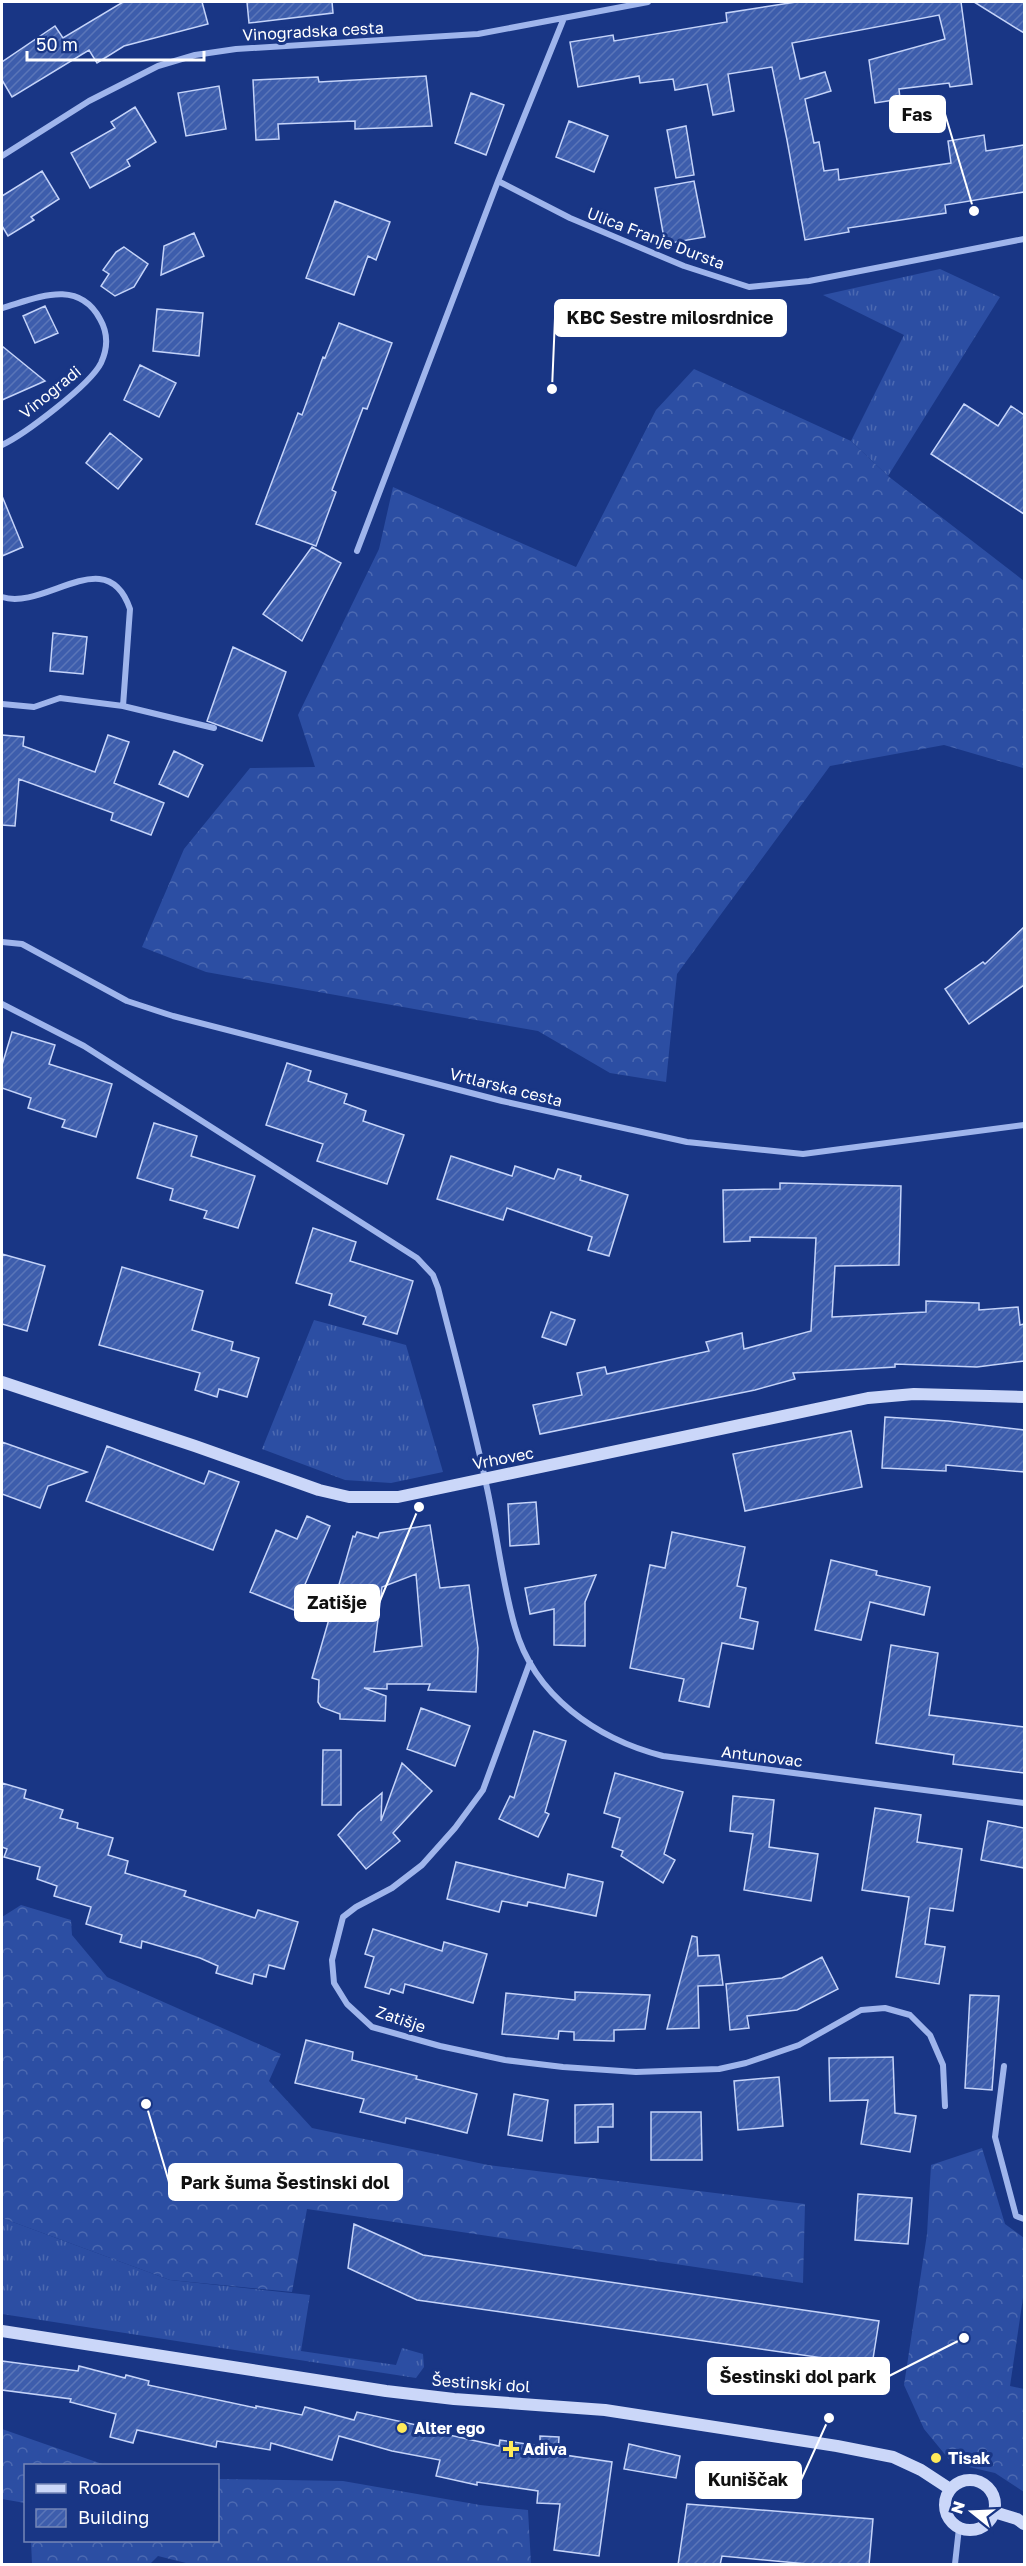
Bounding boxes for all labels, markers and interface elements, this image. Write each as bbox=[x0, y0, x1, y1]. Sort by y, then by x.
street label: Vinogradska cesta bbox=[242, 17, 384, 45]
scale bar bbox=[27, 24, 204, 62]
text: 50 m bbox=[36, 33, 78, 55]
callout: Fas bbox=[890, 96, 945, 132]
text: Fas bbox=[902, 103, 932, 125]
street label: Ulica Franje Dursta bbox=[584, 203, 728, 273]
callout: KBC Sestre milosrdnice bbox=[555, 300, 786, 336]
text: KBC Sestre milosrdnice bbox=[567, 306, 774, 328]
street label: Vinogradi bbox=[15, 361, 85, 423]
street label: Vrtlarska cesta bbox=[447, 1063, 565, 1111]
street label: Vrhovec bbox=[471, 1442, 536, 1474]
callout: Zatišje bbox=[295, 1585, 379, 1621]
text: Zatišje bbox=[307, 1591, 367, 1613]
street label: Antunovac bbox=[720, 1741, 804, 1771]
street label: Zatišje bbox=[374, 2001, 428, 2037]
callout: Park šuma Šestinski dol bbox=[169, 2164, 402, 2200]
text: Park šuma Šestinski dol bbox=[180, 2171, 390, 2193]
callout: Šestinski dol park bbox=[708, 2358, 889, 2394]
text: Šestinski dol park bbox=[719, 2365, 877, 2387]
street label: Šestinski dol bbox=[431, 2370, 531, 2396]
place label: Alter ego bbox=[414, 2418, 486, 2438]
marker: Alter ego bbox=[395, 2421, 409, 2435]
place label: Adiva bbox=[523, 2439, 567, 2459]
marker: Adiva bbox=[504, 2442, 518, 2456]
place label: Tisak bbox=[948, 2448, 991, 2468]
marker: Tisak bbox=[929, 2451, 943, 2465]
callout: Kuniščak bbox=[696, 2462, 801, 2498]
legend bbox=[24, 2464, 219, 2542]
text: Kuniščak bbox=[708, 2468, 789, 2490]
text: Road bbox=[78, 2476, 122, 2498]
north arrow bbox=[942, 2482, 1002, 2542]
text: N bbox=[946, 2498, 969, 2516]
text: Building bbox=[78, 2506, 149, 2528]

